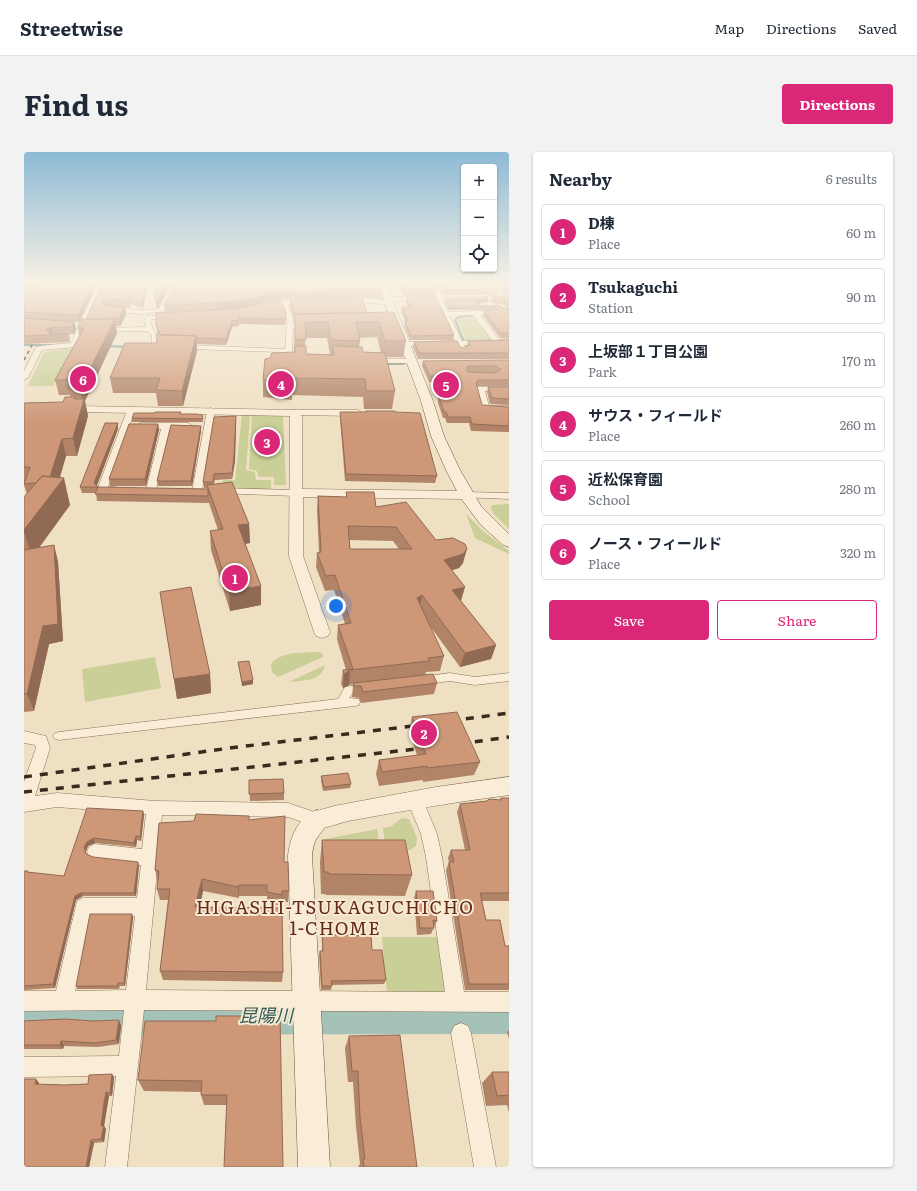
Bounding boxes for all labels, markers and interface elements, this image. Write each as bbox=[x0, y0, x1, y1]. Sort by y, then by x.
text: Streetwise bbox=[20, 14, 123, 42]
text: Map bbox=[714, 18, 744, 38]
text: Directions bbox=[766, 18, 836, 38]
text: Saved bbox=[858, 18, 897, 38]
text: Find us bbox=[24, 83, 128, 125]
button: Directions bbox=[782, 84, 893, 124]
map controls bbox=[461, 164, 497, 272]
button: + bbox=[461, 164, 497, 200]
text: Nearby bbox=[549, 166, 612, 191]
text: 6 results bbox=[826, 169, 877, 188]
button: − bbox=[461, 200, 497, 236]
text: D棟 bbox=[588, 211, 615, 234]
text: 1 bbox=[560, 223, 566, 242]
text: 60 m bbox=[846, 223, 876, 242]
text: Place bbox=[588, 234, 620, 253]
button: locate bbox=[461, 236, 497, 272]
text: Tsukaguchi bbox=[588, 275, 678, 298]
text: 2 bbox=[560, 287, 566, 306]
text: 90 m bbox=[846, 287, 876, 306]
text: Station bbox=[588, 298, 633, 317]
text: 上坂部１丁目公園 bbox=[588, 339, 708, 362]
text: 3 bbox=[559, 351, 567, 370]
text: 170 m bbox=[842, 351, 876, 370]
text: Park bbox=[588, 362, 617, 381]
pin: 6 bbox=[70, 364, 96, 394]
pin: 4 bbox=[268, 369, 294, 399]
pin: 5 bbox=[433, 370, 459, 400]
text: サウス・フィールド bbox=[588, 403, 723, 426]
text: 4 bbox=[559, 415, 567, 434]
text: 260 m bbox=[840, 415, 876, 434]
text: Place bbox=[588, 426, 620, 445]
pin: 3 bbox=[254, 427, 280, 457]
text: 近松保育園 bbox=[588, 467, 663, 490]
text: 5 bbox=[559, 479, 567, 498]
text: 280 m bbox=[840, 479, 876, 498]
text: School bbox=[588, 490, 630, 509]
text: ノース・フィールド bbox=[588, 531, 722, 554]
text: 6 bbox=[559, 543, 567, 562]
text: 320 m bbox=[840, 543, 876, 562]
text: Place bbox=[588, 554, 620, 573]
pin: 1 bbox=[222, 563, 248, 593]
your location bbox=[326, 596, 346, 616]
button: Save bbox=[549, 600, 709, 640]
button: Share bbox=[717, 600, 877, 640]
pin: 2 bbox=[411, 718, 437, 748]
district label: HIGASHI-TSUKAGUCHICHO 1-CHOME bbox=[196, 893, 474, 941]
water label: 昆陽川 bbox=[239, 1001, 295, 1028]

